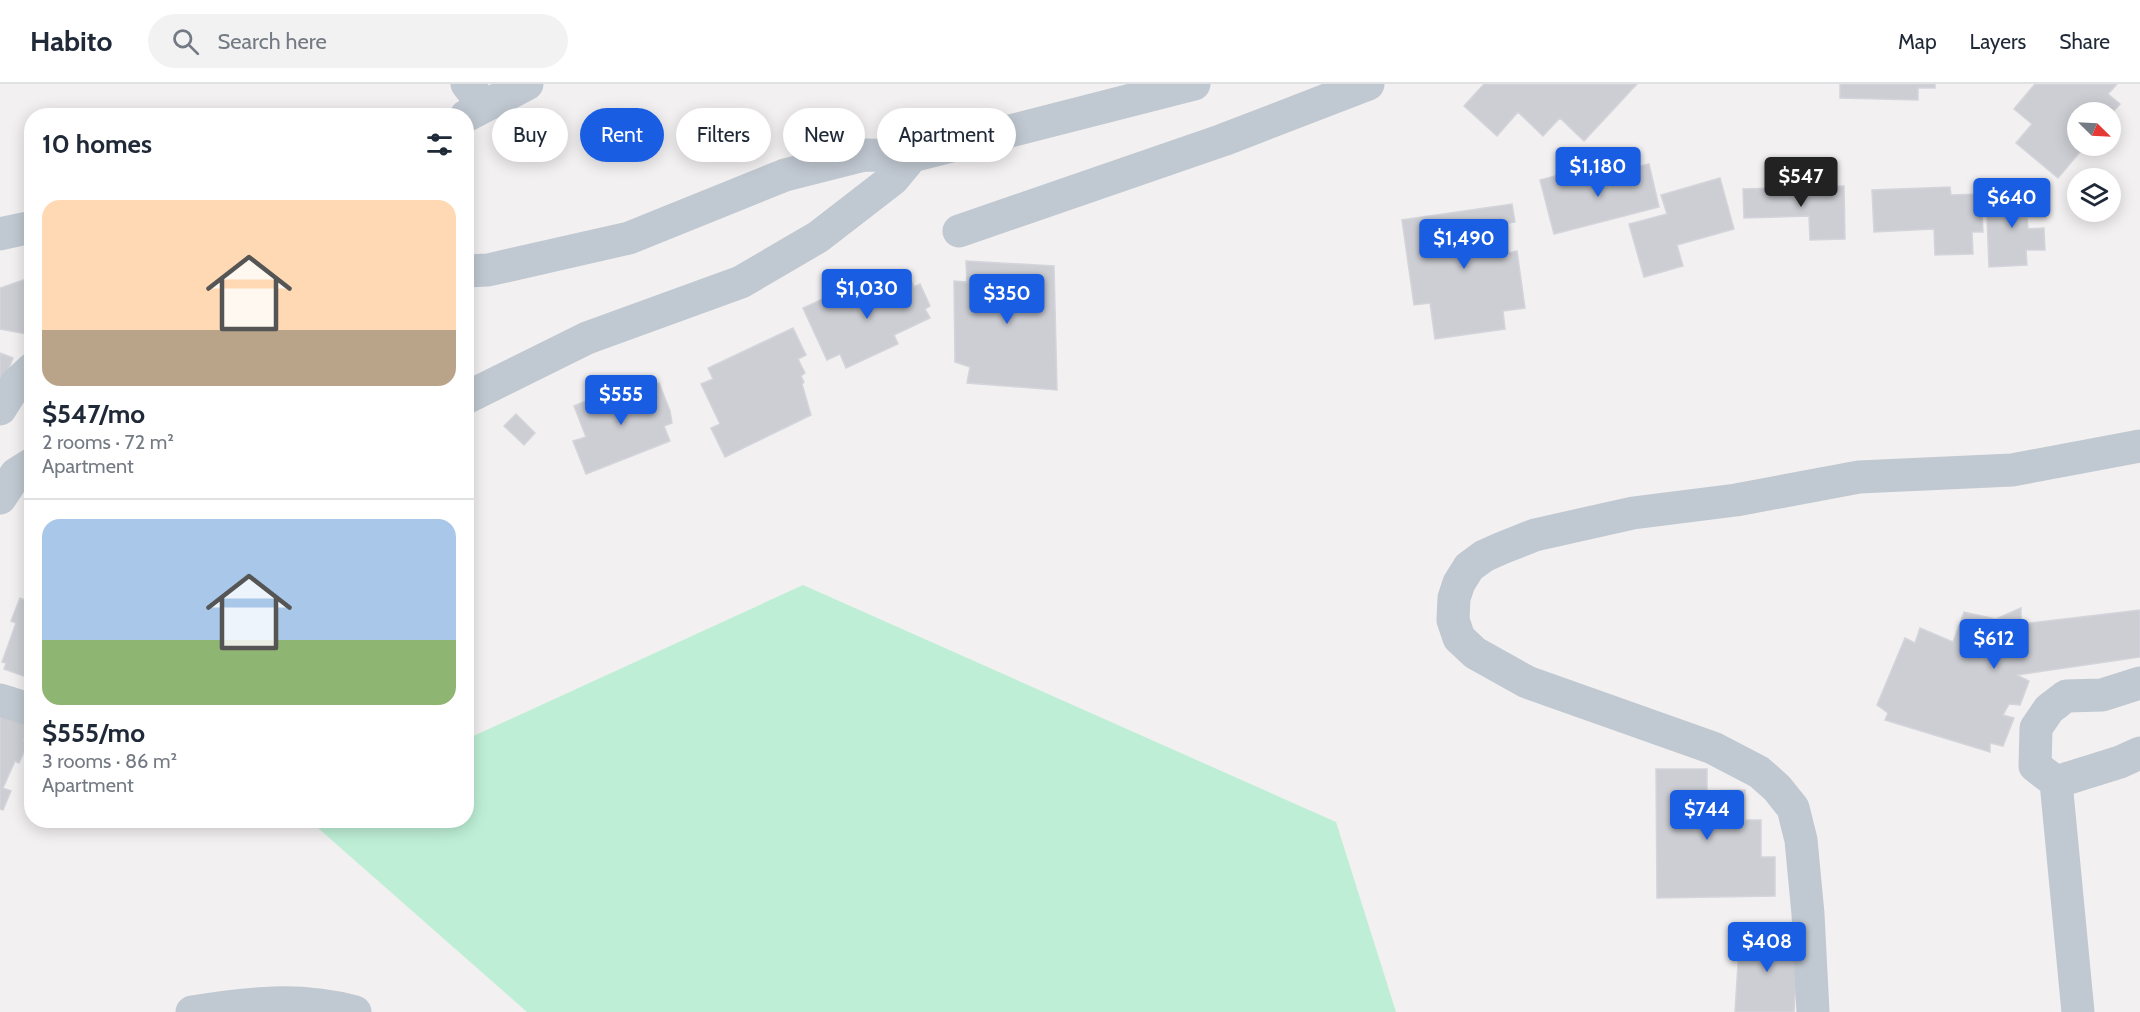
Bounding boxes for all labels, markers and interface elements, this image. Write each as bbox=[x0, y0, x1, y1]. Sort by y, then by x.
search box bbox=[148, 14, 568, 68]
text: Habito bbox=[30, 24, 112, 58]
icon: search bbox=[169, 25, 202, 58]
text: Search here bbox=[217, 28, 327, 55]
text: Map bbox=[1898, 29, 1937, 54]
text: Layers bbox=[1970, 29, 2026, 54]
text: Share bbox=[2059, 29, 2110, 54]
north arrow bbox=[2067, 102, 2121, 156]
map controls bbox=[2067, 102, 2121, 222]
chip: Buy bbox=[492, 108, 568, 162]
chip: Rent bbox=[580, 108, 664, 162]
chip: Filters bbox=[676, 108, 771, 162]
chip: New bbox=[783, 108, 865, 162]
chip: Apartment bbox=[877, 108, 1016, 162]
text: 10 homes bbox=[42, 128, 152, 160]
icon: filters bbox=[423, 128, 456, 161]
pin: $1,180 bbox=[1549, 147, 1647, 198]
text: $1,180 bbox=[1570, 154, 1626, 178]
pin: $547 bbox=[1765, 157, 1837, 208]
text: $547 bbox=[1779, 164, 1823, 188]
button: layers bbox=[2067, 168, 2121, 222]
pin: $640 bbox=[1976, 178, 2048, 229]
text: $640 bbox=[1987, 185, 2037, 209]
pin: $1,490 bbox=[1415, 219, 1513, 270]
text: $1,490 bbox=[1433, 226, 1495, 250]
icon: home bbox=[195, 239, 303, 347]
pin: $1,030 bbox=[818, 269, 916, 320]
pin: $350 bbox=[971, 274, 1043, 325]
text: $1,030 bbox=[836, 276, 898, 300]
text: $350 bbox=[983, 281, 1031, 305]
pin: $555 bbox=[585, 375, 657, 426]
text: $555 bbox=[599, 382, 643, 406]
text: $547/mo bbox=[42, 398, 145, 430]
text: 2 rooms · 72 m² bbox=[42, 430, 174, 454]
text: Apartment bbox=[42, 454, 134, 478]
icon: home bbox=[195, 558, 303, 666]
pin: $612 bbox=[1958, 619, 2030, 670]
text: $612 bbox=[1974, 626, 2014, 650]
text: $555/mo bbox=[42, 717, 145, 749]
text: 3 rooms · 86 m² bbox=[42, 749, 177, 773]
text: Apartment bbox=[42, 773, 134, 797]
pin: $744 bbox=[1671, 790, 1743, 841]
text: $744 bbox=[1684, 797, 1730, 821]
pin: $408 bbox=[1731, 922, 1803, 973]
text: $408 bbox=[1742, 929, 1792, 953]

